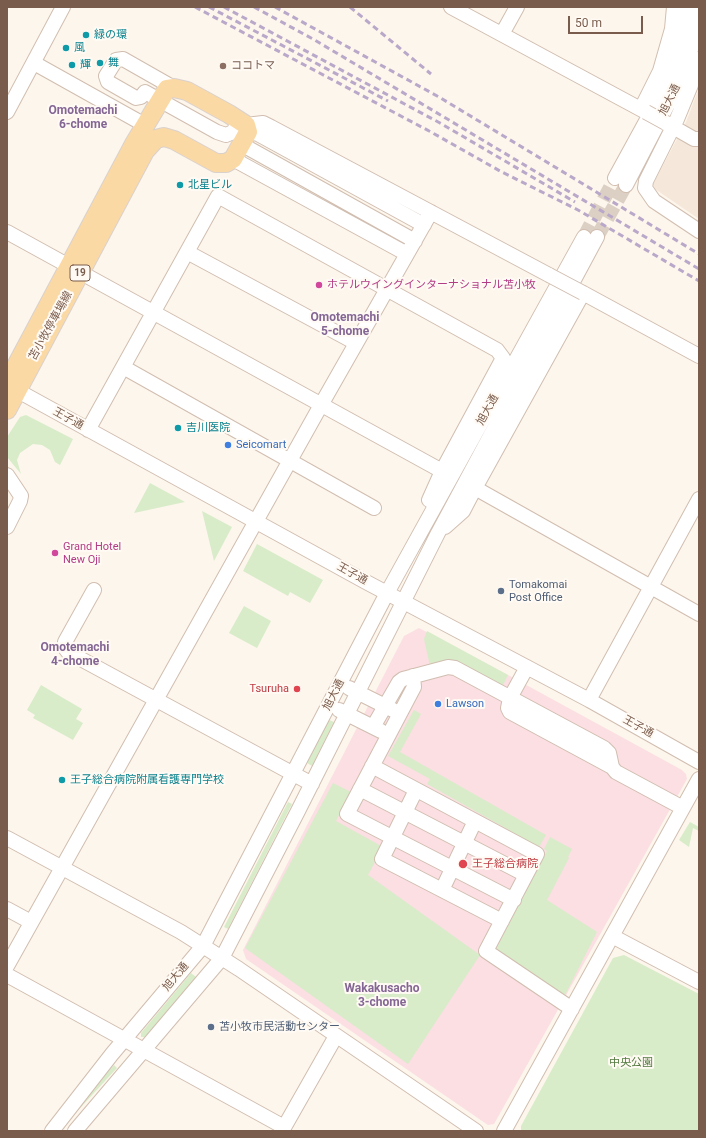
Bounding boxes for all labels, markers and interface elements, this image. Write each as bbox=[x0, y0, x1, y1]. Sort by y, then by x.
scale bar bbox=[570, 8, 645, 34]
text: 50 m bbox=[575, 16, 602, 30]
place label: 緑の環 bbox=[94, 28, 127, 42]
marker: 緑の環 bbox=[81, 30, 91, 40]
place label: 風 bbox=[74, 41, 85, 55]
marker: 風 bbox=[61, 43, 71, 53]
place label: 舞 bbox=[108, 56, 119, 70]
place label: 輝 bbox=[80, 58, 91, 72]
marker: 舞 bbox=[95, 58, 105, 68]
place label: ココトマ bbox=[231, 59, 275, 73]
marker: 輝 bbox=[67, 60, 77, 70]
marker: ココトマ bbox=[218, 61, 228, 71]
street label: 旭大通 bbox=[657, 82, 683, 118]
district label: Omotemachi 6-chome bbox=[49, 104, 117, 132]
place label: 北星ビル bbox=[188, 178, 232, 192]
marker: 北星ビル bbox=[175, 180, 185, 190]
road number: 19 bbox=[70, 265, 90, 281]
place label: ホテルウイングインターナショナル苫小牧 bbox=[327, 278, 536, 292]
marker: ホテルウイングインターナショナル苫小牧 bbox=[314, 280, 324, 290]
street label: 苫小牧停車場線 bbox=[27, 289, 75, 363]
district label: Omotemachi 5-chome bbox=[311, 311, 379, 339]
street label: 旭大通 bbox=[474, 392, 502, 428]
street label: 王子通 bbox=[50, 405, 86, 433]
place label: 吉川医院 bbox=[186, 421, 230, 435]
marker: 吉川医院 bbox=[173, 423, 183, 433]
place label: Seicomart bbox=[236, 438, 286, 452]
marker: Seicomart bbox=[223, 440, 233, 450]
place label: Grand Hotel New Oji bbox=[63, 540, 121, 566]
marker: Grand Hotel New Oji bbox=[50, 548, 60, 558]
street label: 王子通 bbox=[334, 560, 370, 588]
place label: Tomakomai Post Office bbox=[509, 578, 567, 604]
marker: Tomakomai Post Office bbox=[496, 586, 506, 596]
district label: Omotemachi 4-chome bbox=[41, 641, 109, 669]
street label: 旭大通 bbox=[321, 677, 347, 713]
place label: Tsuruha bbox=[249, 682, 289, 696]
marker: Tsuruha bbox=[292, 684, 302, 694]
place label: Lawson bbox=[446, 697, 484, 711]
marker: Lawson bbox=[433, 699, 443, 709]
street label: 王子通 bbox=[620, 713, 656, 741]
place label: 王子総合病院附属看護専門学校 bbox=[70, 773, 224, 787]
marker: 王子総合病院附属看護専門学校 bbox=[57, 775, 67, 785]
place label: 王子総合病院 bbox=[472, 857, 538, 871]
marker: 王子総合病院 bbox=[457, 858, 469, 870]
street label: 旭大通 bbox=[160, 960, 192, 994]
district label: Wakakusacho 3-chome bbox=[344, 982, 420, 1010]
place label: 苫小牧市民活動センター bbox=[219, 1020, 340, 1034]
marker: 苫小牧市民活動センター bbox=[206, 1022, 216, 1032]
park label: 中央公園 bbox=[609, 1056, 653, 1070]

